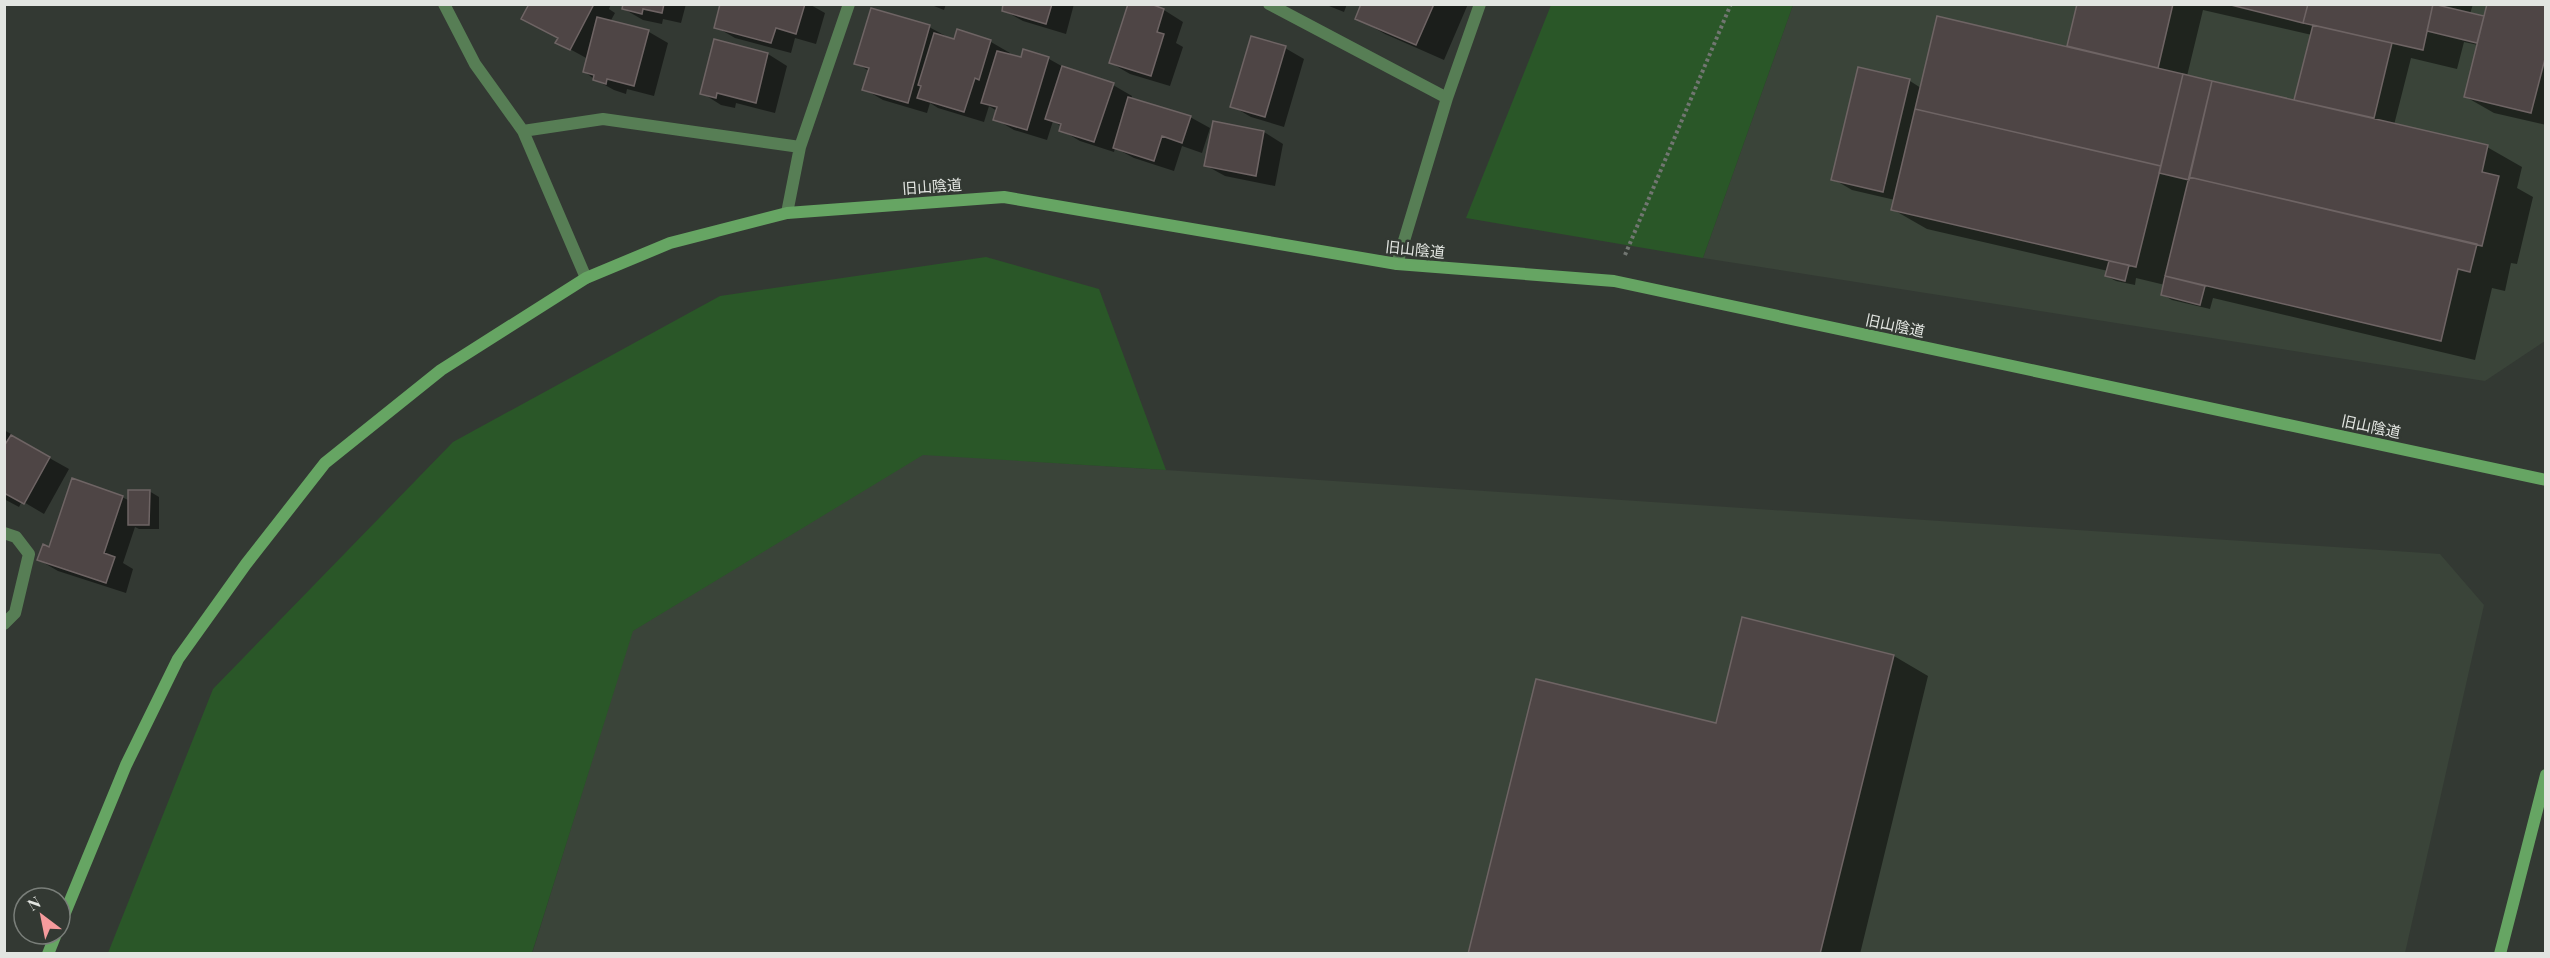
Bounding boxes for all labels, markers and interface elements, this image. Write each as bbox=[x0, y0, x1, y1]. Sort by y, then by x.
street label: 旧山陰道 bbox=[901, 174, 963, 198]
street label: 旧山陰道 bbox=[1384, 236, 1446, 262]
street label: 旧山陰道 bbox=[1864, 309, 1927, 341]
street label: 旧山陰道 bbox=[2340, 410, 2403, 442]
north arrow bbox=[12, 886, 72, 946]
text: N bbox=[23, 891, 45, 915]

